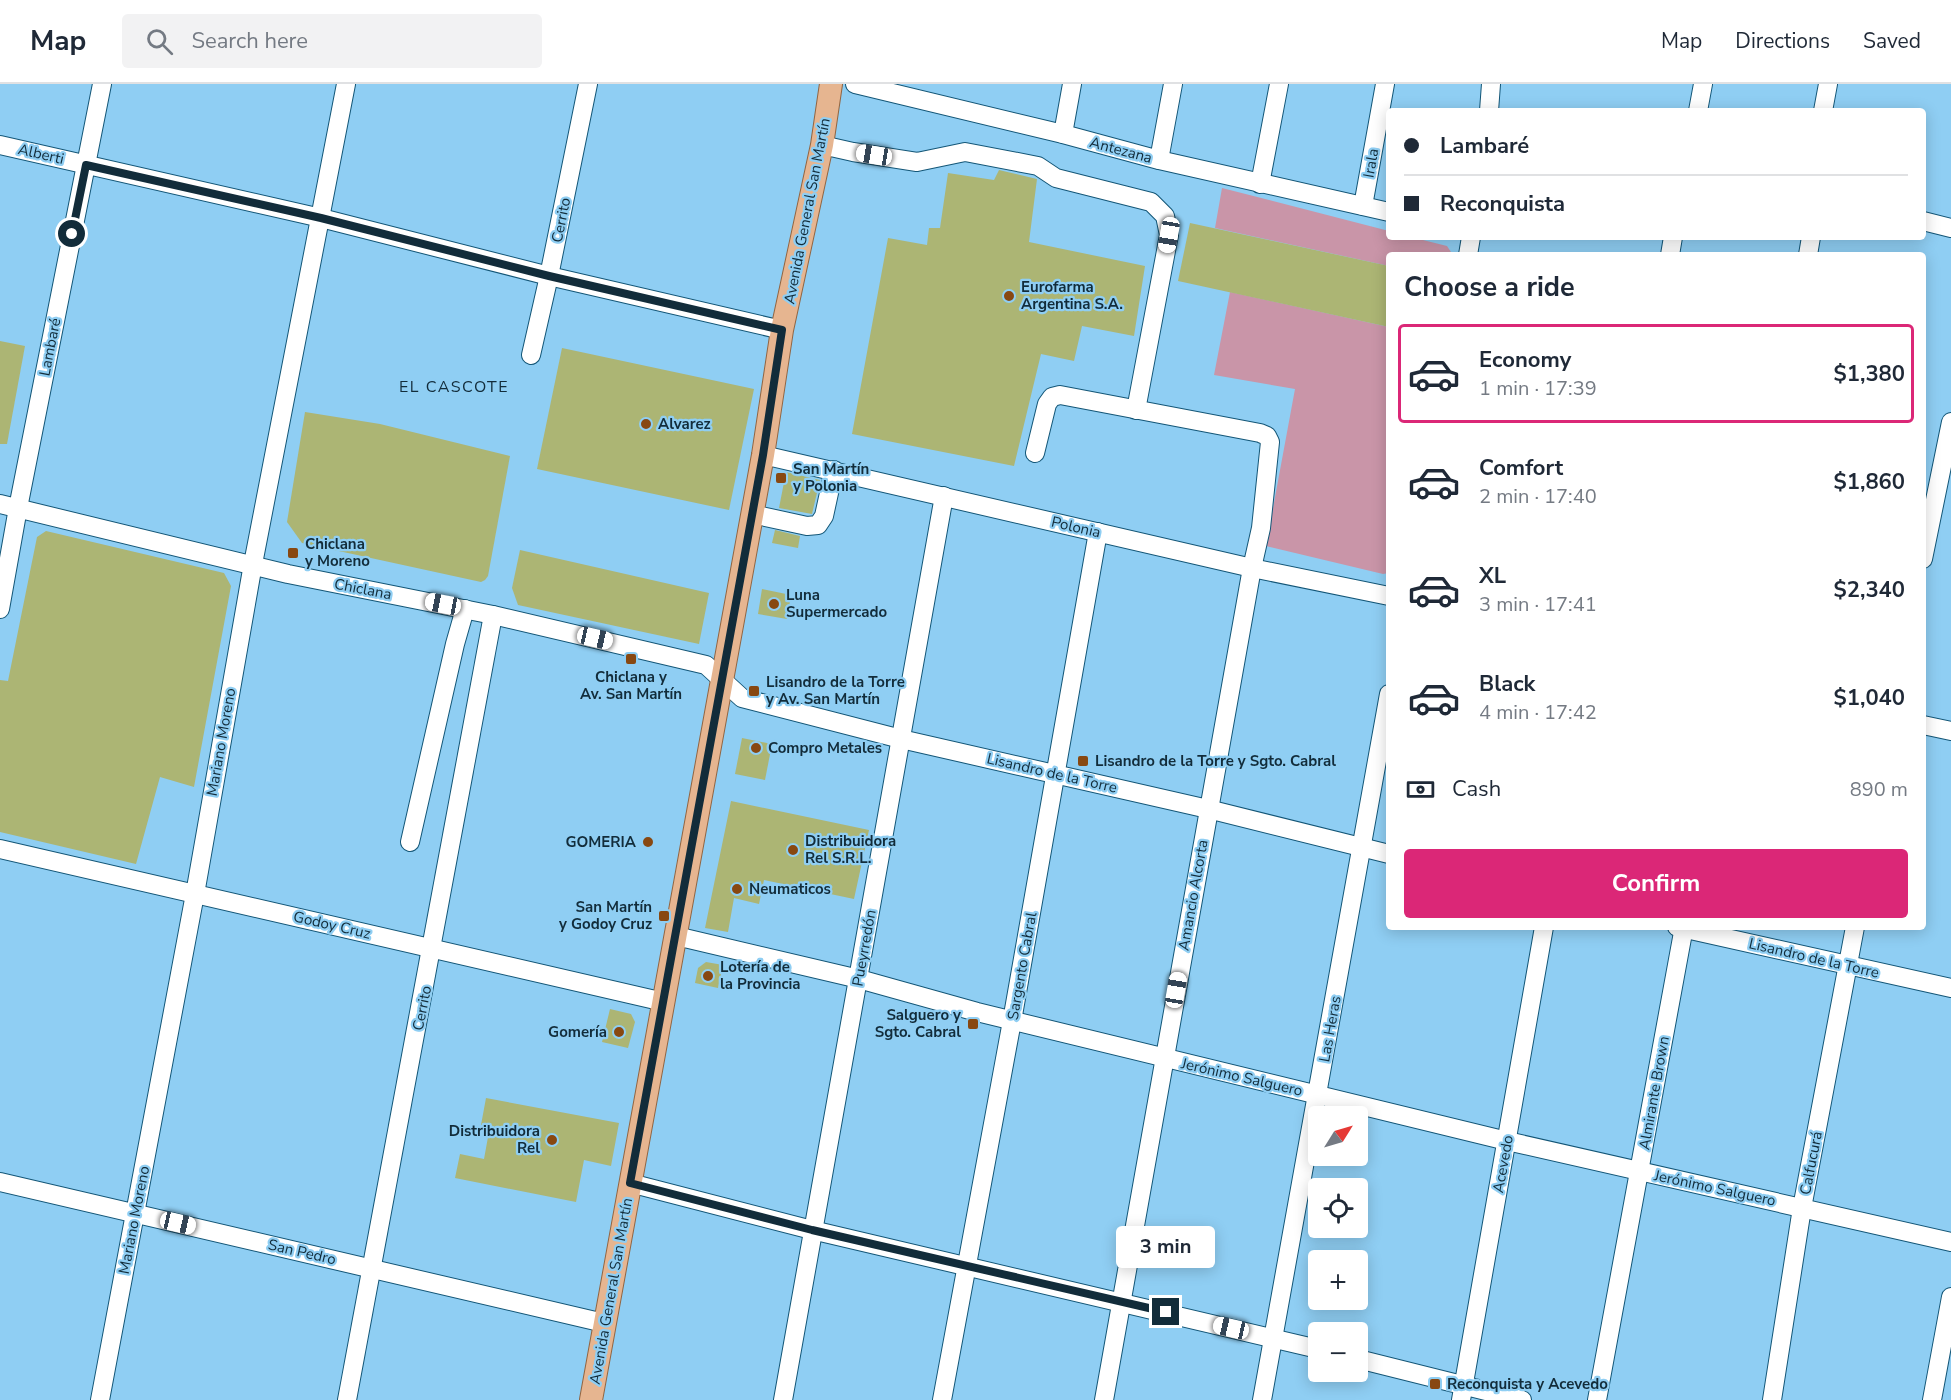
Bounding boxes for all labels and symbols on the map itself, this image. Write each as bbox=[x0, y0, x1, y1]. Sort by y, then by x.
street label: Avenida General San Martín bbox=[779, 116, 835, 306]
street label: Antezana bbox=[1088, 132, 1154, 168]
street label: Alberti bbox=[16, 139, 66, 169]
car bbox=[855, 143, 893, 167]
street label: Irala bbox=[1359, 147, 1383, 179]
street label: Cerrito bbox=[547, 196, 575, 244]
car bbox=[1157, 216, 1181, 254]
route start bbox=[58, 220, 85, 247]
place label: Eurofarma Argentina S.A. bbox=[1021, 277, 1123, 314]
marker: Eurofarma Argentina S.A. bbox=[1002, 289, 1016, 303]
street label: Lambaré bbox=[35, 316, 65, 378]
district label: EL CASCOTE bbox=[399, 376, 509, 398]
place label: Alvarez bbox=[658, 414, 711, 434]
marker: Alvarez bbox=[639, 417, 653, 431]
place label: San Martín y Polonia bbox=[792, 459, 869, 496]
marker: San Martín y Polonia bbox=[774, 471, 788, 485]
street label: Polonia bbox=[1049, 512, 1103, 542]
place label: Chiclana y Moreno bbox=[304, 534, 370, 571]
marker: Chiclana y Moreno bbox=[286, 546, 300, 560]
street label: Chiclana bbox=[333, 574, 393, 604]
place label: Luna Supermercado bbox=[786, 585, 887, 622]
car bbox=[424, 592, 462, 616]
marker: Luna Supermercado bbox=[767, 597, 781, 611]
car bbox=[575, 625, 615, 651]
marker: Chiclana y Av. San Martín bbox=[624, 652, 638, 666]
place label: Chiclana y Av. San Martín bbox=[580, 667, 682, 704]
place label: Lisandro de la Torre y Av. San Martín bbox=[765, 672, 905, 709]
marker: Lisandro de la Torre y Av. San Martín bbox=[747, 684, 761, 698]
street label: Mariano Moreno bbox=[202, 686, 240, 798]
place label: Compro Metales bbox=[768, 738, 882, 758]
marker: Compro Metales bbox=[749, 741, 763, 755]
street label: Lisandro de la Torre bbox=[985, 748, 1119, 798]
place label: Lisandro de la Torre y Sgto. Cabral bbox=[1095, 751, 1336, 771]
marker: Lisandro de la Torre y Sgto. Cabral bbox=[1076, 754, 1090, 768]
place label: Distribuidora Rel S.R.L. bbox=[805, 831, 896, 868]
place label: GOMERIA bbox=[566, 832, 637, 852]
marker: GOMERIA bbox=[641, 835, 655, 849]
street label: Amancio Alcorta bbox=[1173, 838, 1213, 952]
marker: Distribuidora Rel S.R.L. bbox=[786, 843, 800, 857]
place label: Neumaticos bbox=[749, 879, 831, 899]
marker: Neumaticos bbox=[730, 882, 744, 896]
place label: San Martín y Godoy Cruz bbox=[558, 897, 652, 934]
street label: Godoy Cruz bbox=[291, 906, 373, 944]
street label: Pueyrredón bbox=[847, 908, 881, 988]
marker: San Martín y Godoy Cruz bbox=[657, 909, 671, 923]
street label: Sargento Cabral bbox=[1003, 910, 1041, 1022]
street label: Lisandro de la Torre bbox=[1747, 933, 1881, 983]
place label: Lotería de la Provincia bbox=[720, 957, 801, 994]
marker: Lotería de la Provincia bbox=[701, 969, 715, 983]
car bbox=[1164, 971, 1188, 1009]
street label: Cerrito bbox=[408, 984, 436, 1032]
street label: Las Heras bbox=[1314, 994, 1346, 1064]
place label: Salguero y Sgto. Cabral bbox=[875, 1005, 961, 1042]
marker: Salguero y Sgto. Cabral bbox=[966, 1017, 980, 1031]
place label: Gomería bbox=[548, 1022, 607, 1042]
marker: Gomería bbox=[612, 1025, 626, 1039]
street label: Almirante Brown bbox=[1634, 1035, 1674, 1151]
street label: Jerónimo Salguero bbox=[1178, 1053, 1305, 1101]
north arrow bbox=[1308, 1106, 1368, 1166]
place label: Distribuidora Rel bbox=[449, 1121, 540, 1158]
street label: Calfucurá bbox=[1795, 1130, 1827, 1196]
marker: Distribuidora Rel bbox=[545, 1133, 559, 1147]
street label: Acevedo bbox=[1488, 1134, 1518, 1194]
street label: Mariano Moreno bbox=[114, 1164, 154, 1276]
street label: Jerónimo Salguero bbox=[1651, 1165, 1778, 1211]
street label: Avenida General San Martín bbox=[585, 1196, 637, 1386]
car bbox=[158, 1210, 198, 1236]
callout: 3 min bbox=[1116, 1225, 1216, 1267]
street label: San Pedro bbox=[266, 1234, 338, 1270]
route end bbox=[1152, 1298, 1179, 1325]
car bbox=[1211, 1315, 1251, 1341]
place label: Reconquista y Acevedo bbox=[1447, 1374, 1608, 1394]
marker: Reconquista y Acevedo bbox=[1428, 1377, 1442, 1391]

